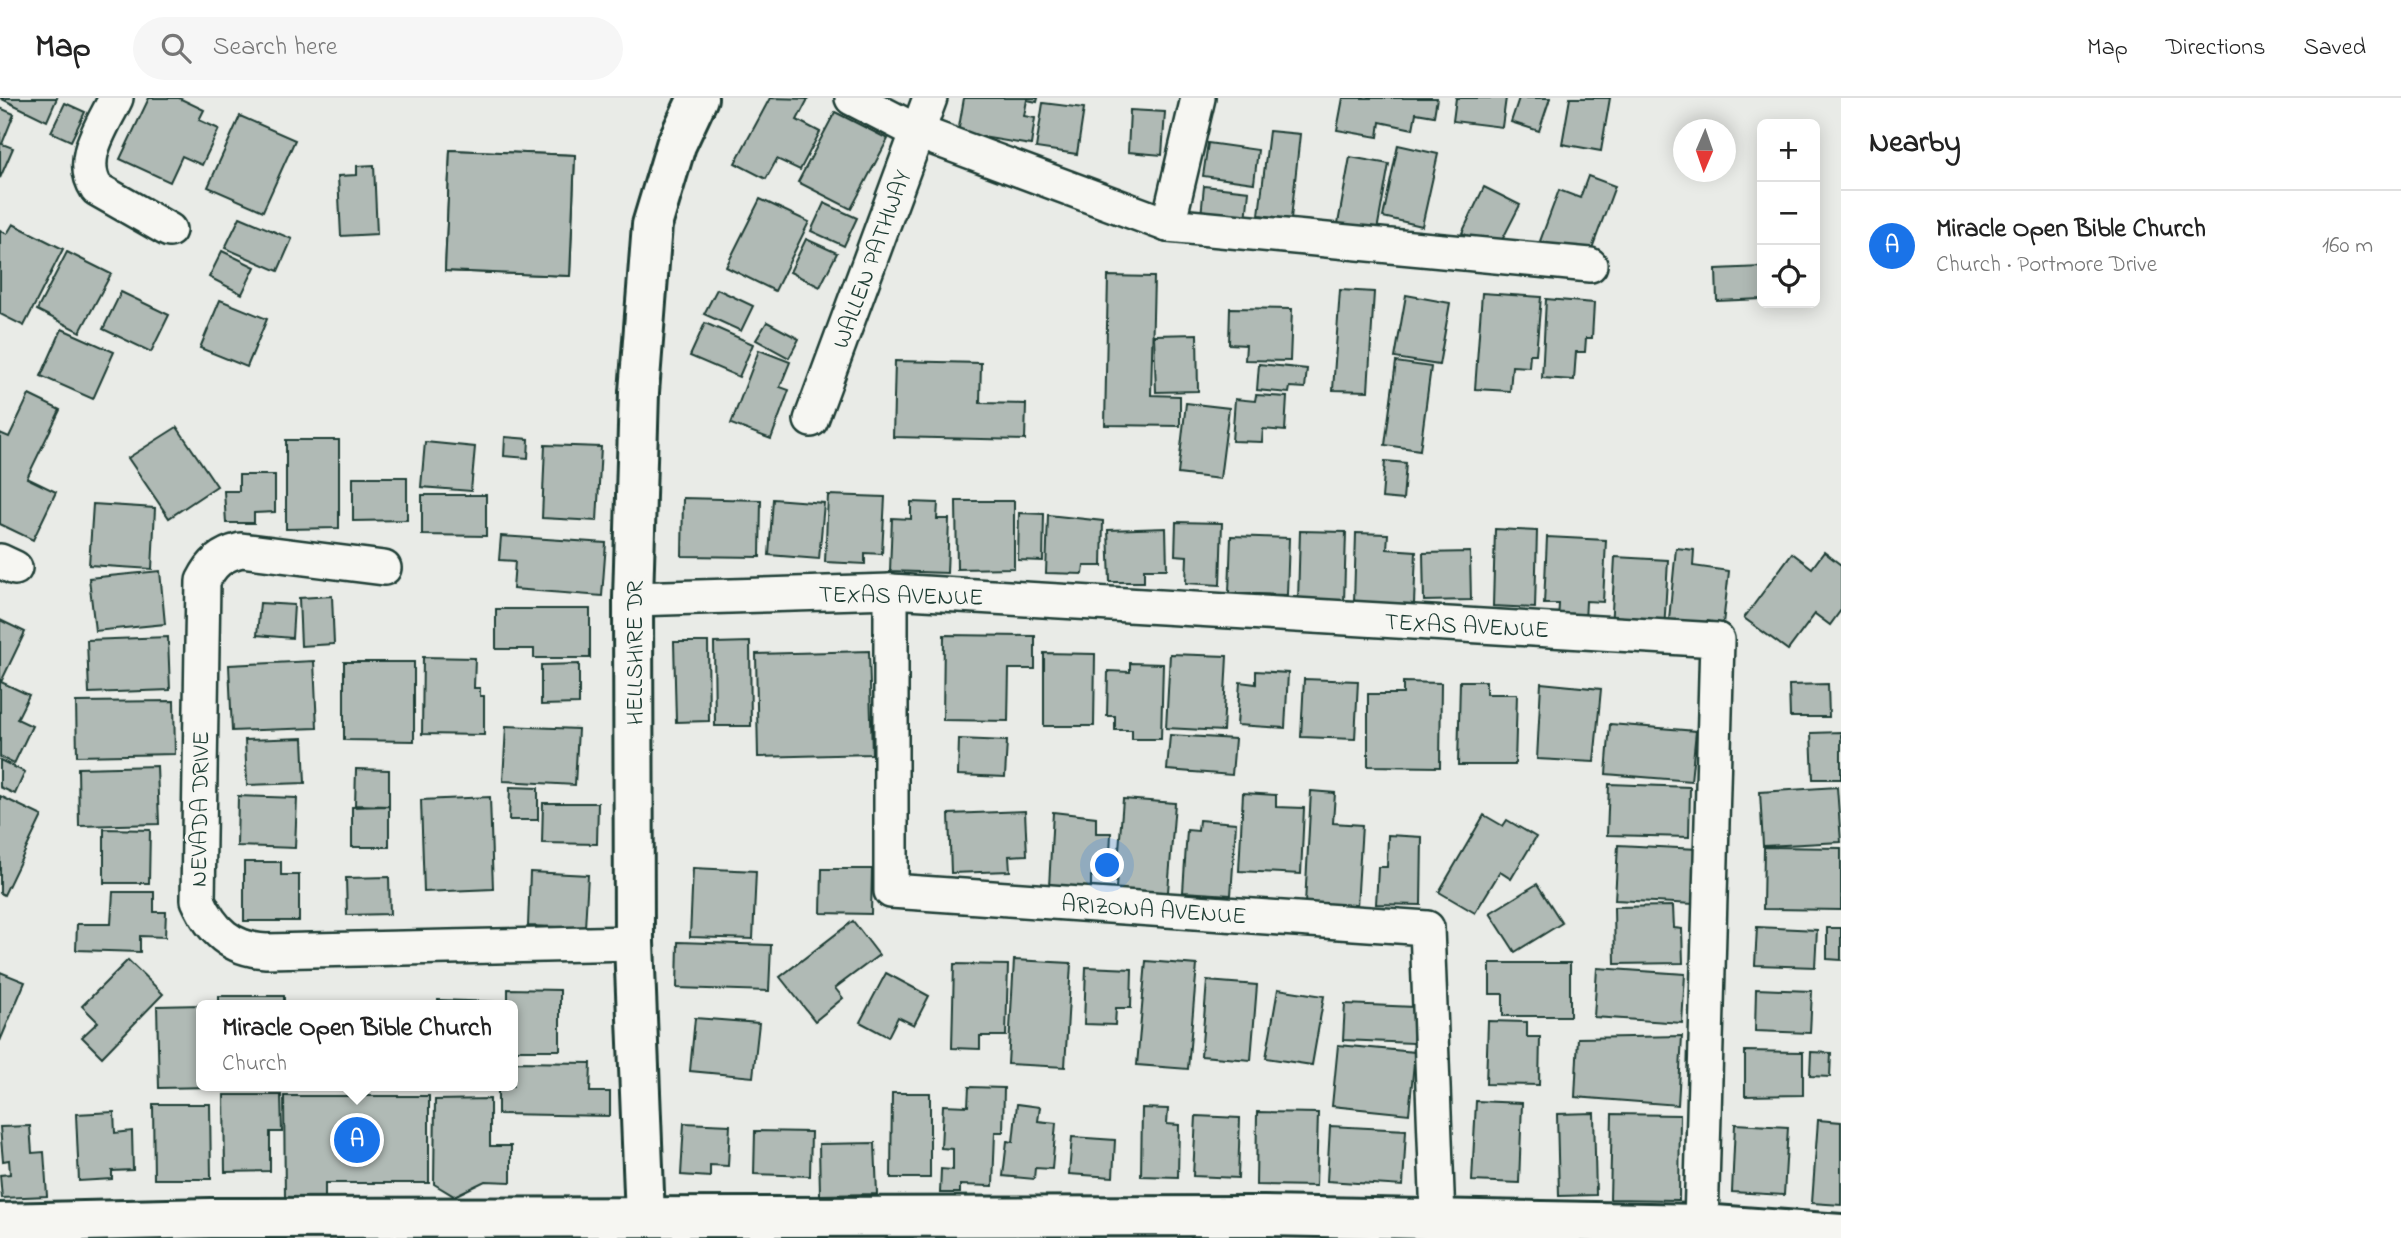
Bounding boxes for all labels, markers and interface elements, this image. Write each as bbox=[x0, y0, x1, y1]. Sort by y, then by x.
search box bbox=[133, 17, 623, 80]
text: Map bbox=[35, 24, 91, 72]
icon: search bbox=[157, 29, 195, 67]
text: Search here bbox=[213, 29, 337, 67]
text: Map bbox=[2087, 31, 2128, 66]
text: Directions bbox=[2166, 31, 2265, 66]
text: Saved bbox=[2303, 31, 2366, 66]
north arrow bbox=[1673, 119, 1736, 182]
map controls bbox=[1757, 119, 1820, 308]
button: + bbox=[1757, 119, 1820, 182]
text: Nearby bbox=[1869, 122, 1961, 166]
street label: WALLEN PATHWAY bbox=[825, 166, 922, 354]
button: − bbox=[1757, 182, 1820, 245]
text: Miracle Open Bible Church bbox=[1936, 211, 2206, 249]
text: A bbox=[1885, 230, 1899, 263]
text: 160 m bbox=[2322, 230, 2373, 263]
button: locate bbox=[1757, 245, 1820, 308]
text: Church · Portmore Drive bbox=[1936, 249, 2157, 282]
street label: TEXAS AVENUE bbox=[818, 579, 984, 616]
street label: HELLSHIRE DR bbox=[619, 580, 654, 725]
street label: TEXAS AVENUE bbox=[1384, 606, 1550, 649]
street label: NEVADA DRIVE bbox=[183, 731, 220, 887]
your location bbox=[1090, 848, 1124, 882]
street label: ARIZONA AVENUE bbox=[1060, 888, 1248, 935]
popup bbox=[196, 1000, 518, 1091]
text: Miracle Open Bible Church bbox=[222, 1010, 492, 1048]
text: Church bbox=[222, 1048, 287, 1081]
pin: A bbox=[334, 1114, 380, 1166]

